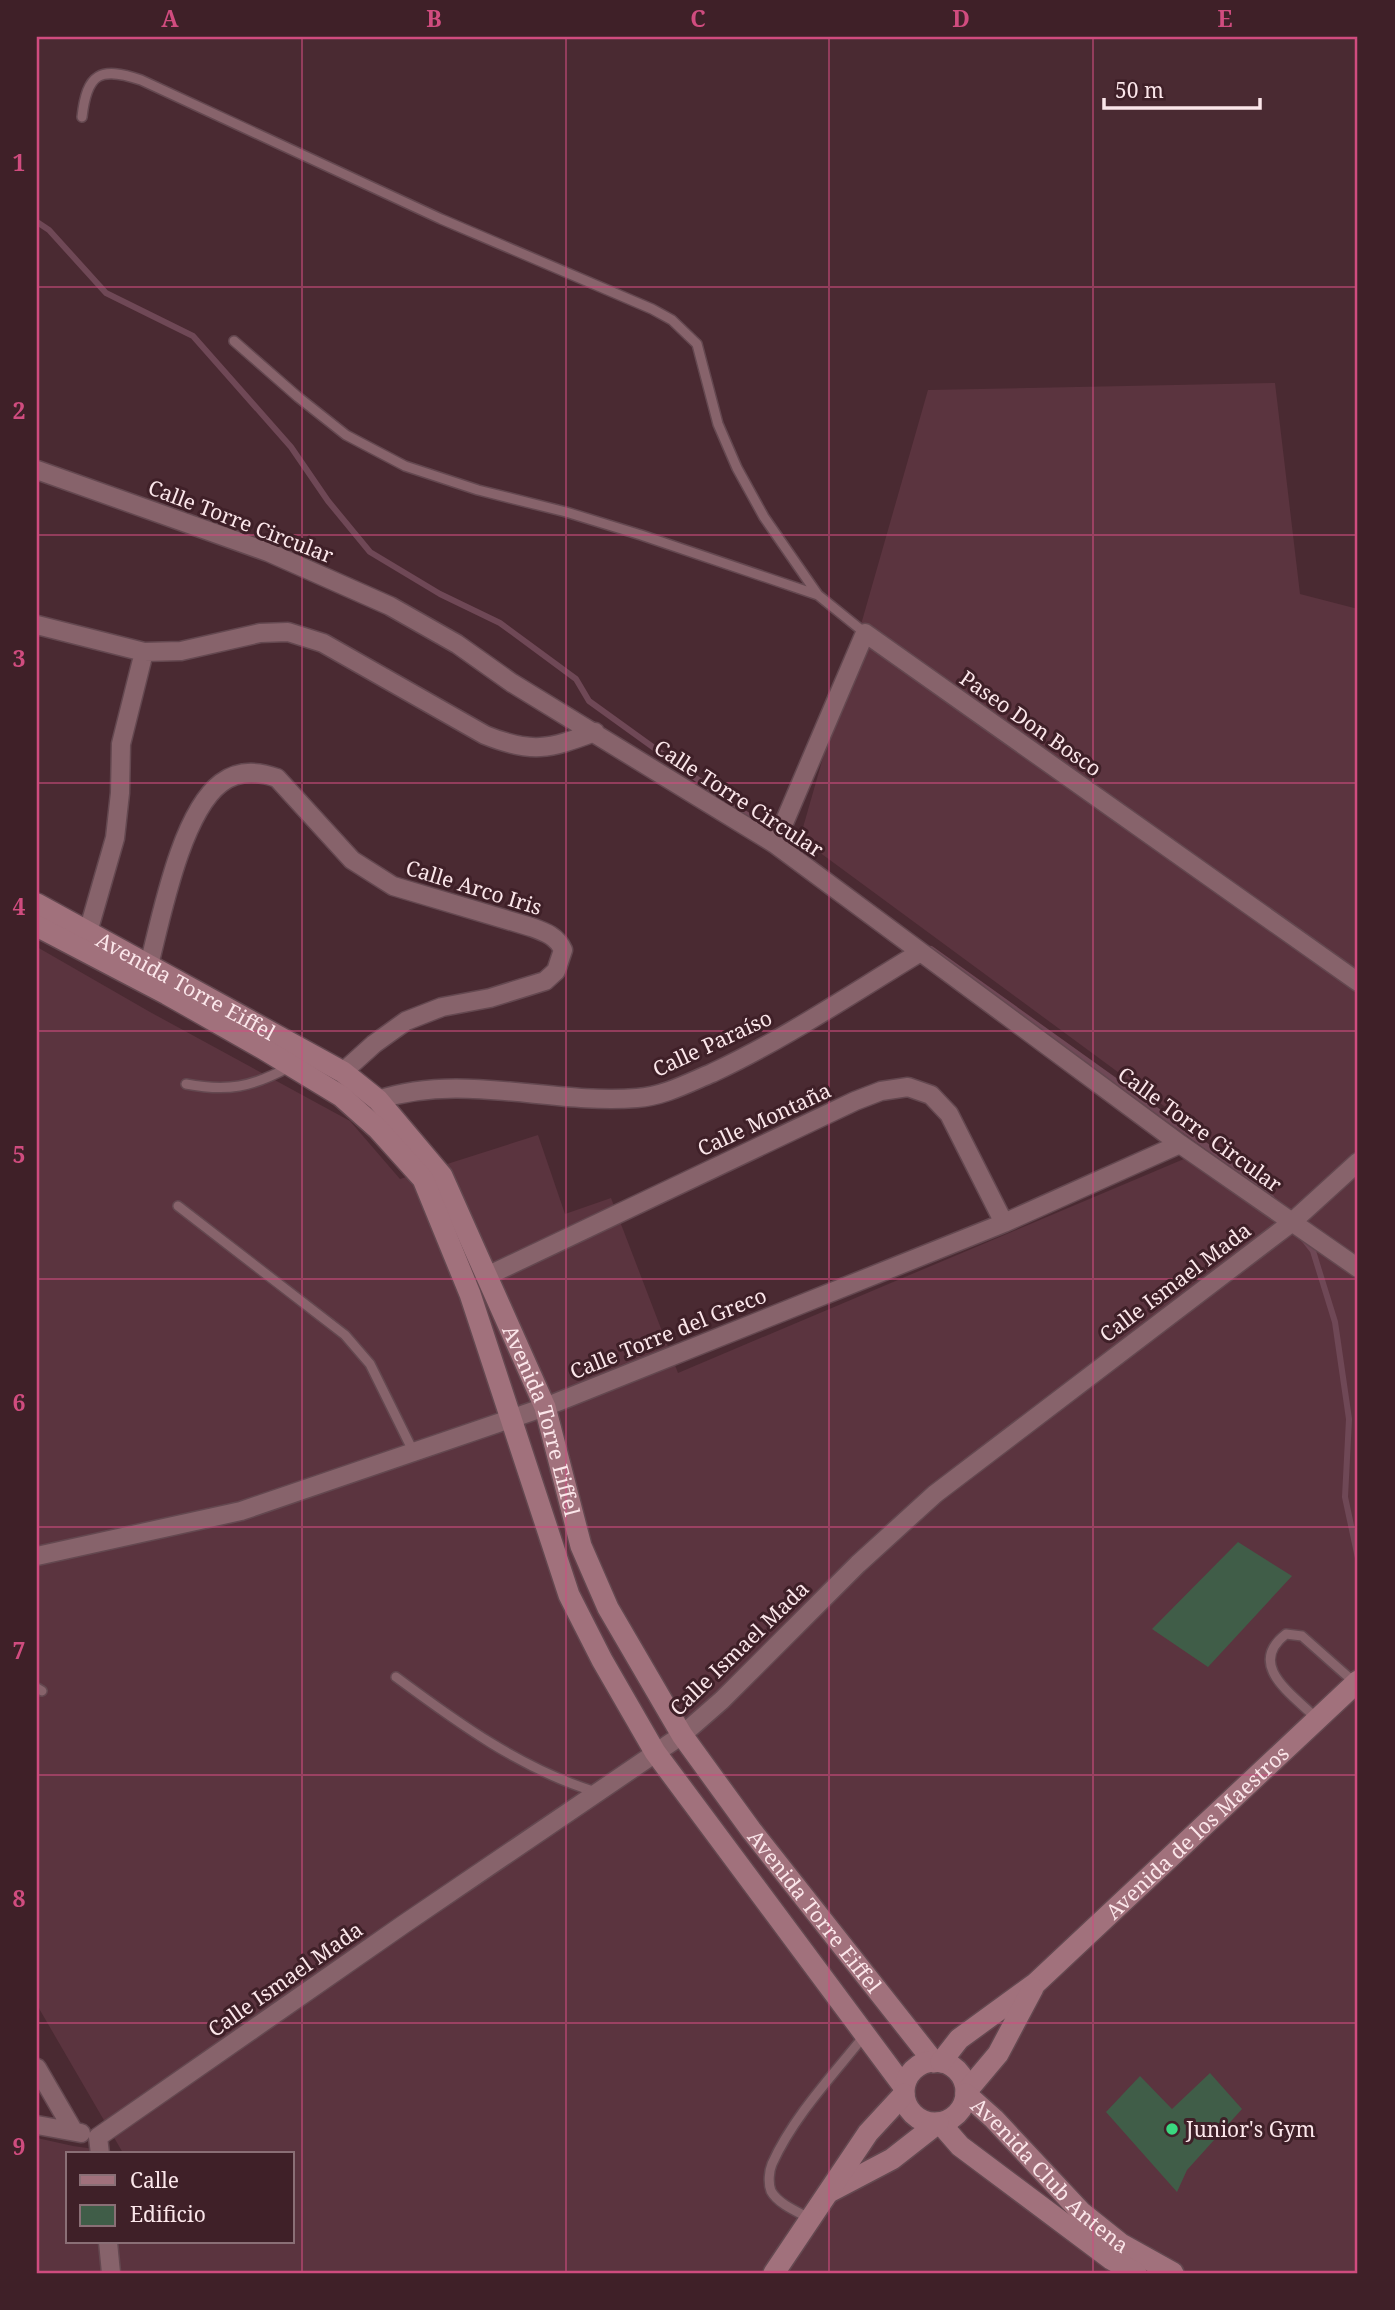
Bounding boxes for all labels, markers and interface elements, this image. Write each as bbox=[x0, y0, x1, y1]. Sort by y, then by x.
text: A bbox=[161, 2, 179, 34]
text: B bbox=[426, 2, 442, 34]
text: C bbox=[690, 2, 706, 34]
text: D bbox=[952, 2, 970, 34]
text: E bbox=[1217, 2, 1233, 34]
scale bar bbox=[1104, 66, 1260, 110]
text: 50 m bbox=[1115, 76, 1164, 104]
text: 1 bbox=[13, 146, 26, 178]
text: 2 bbox=[13, 394, 26, 426]
street label: Calle Torre Circular bbox=[144, 473, 338, 569]
text: 3 bbox=[13, 642, 26, 674]
street label: Paseo Don Bosco bbox=[955, 664, 1107, 782]
street label: Calle Torre Circular bbox=[649, 733, 829, 863]
street label: Calle Arco Iris bbox=[403, 853, 545, 921]
text: 4 bbox=[13, 890, 26, 922]
street label: Avenida Torre Eiffel bbox=[91, 925, 281, 1047]
street label: Calle Paraíso bbox=[648, 1003, 776, 1083]
street label: Calle Torre Circular bbox=[1112, 1060, 1288, 1198]
street label: Calle Montaña bbox=[693, 1076, 835, 1162]
text: 5 bbox=[13, 1138, 26, 1170]
street label: Calle Ismael Mada bbox=[1094, 1216, 1256, 1348]
street label: Calle Torre del Greco bbox=[566, 1281, 770, 1385]
street label: Avenida Torre Eiffel bbox=[496, 1321, 587, 1519]
text: 6 bbox=[13, 1386, 26, 1418]
street label: Calle Ismael Mada bbox=[664, 1574, 814, 1722]
text: 7 bbox=[13, 1634, 26, 1666]
street label: Avenida de los Maestros bbox=[1099, 1739, 1295, 1925]
street label: Avenida Torre Eiffel bbox=[742, 1824, 888, 1999]
text: 8 bbox=[13, 1882, 26, 1914]
street label: Calle Ismael Mada bbox=[202, 1915, 368, 2043]
street label: Avenida Club Antena bbox=[965, 2091, 1133, 2259]
place label: Junior's Gym bbox=[1185, 2115, 1316, 2143]
marker: Junior's Gym bbox=[1164, 2121, 1180, 2137]
text: 9 bbox=[13, 2130, 26, 2162]
legend bbox=[66, 2152, 294, 2244]
text: Calle bbox=[130, 2166, 179, 2194]
text: Edificio bbox=[130, 2200, 206, 2228]

